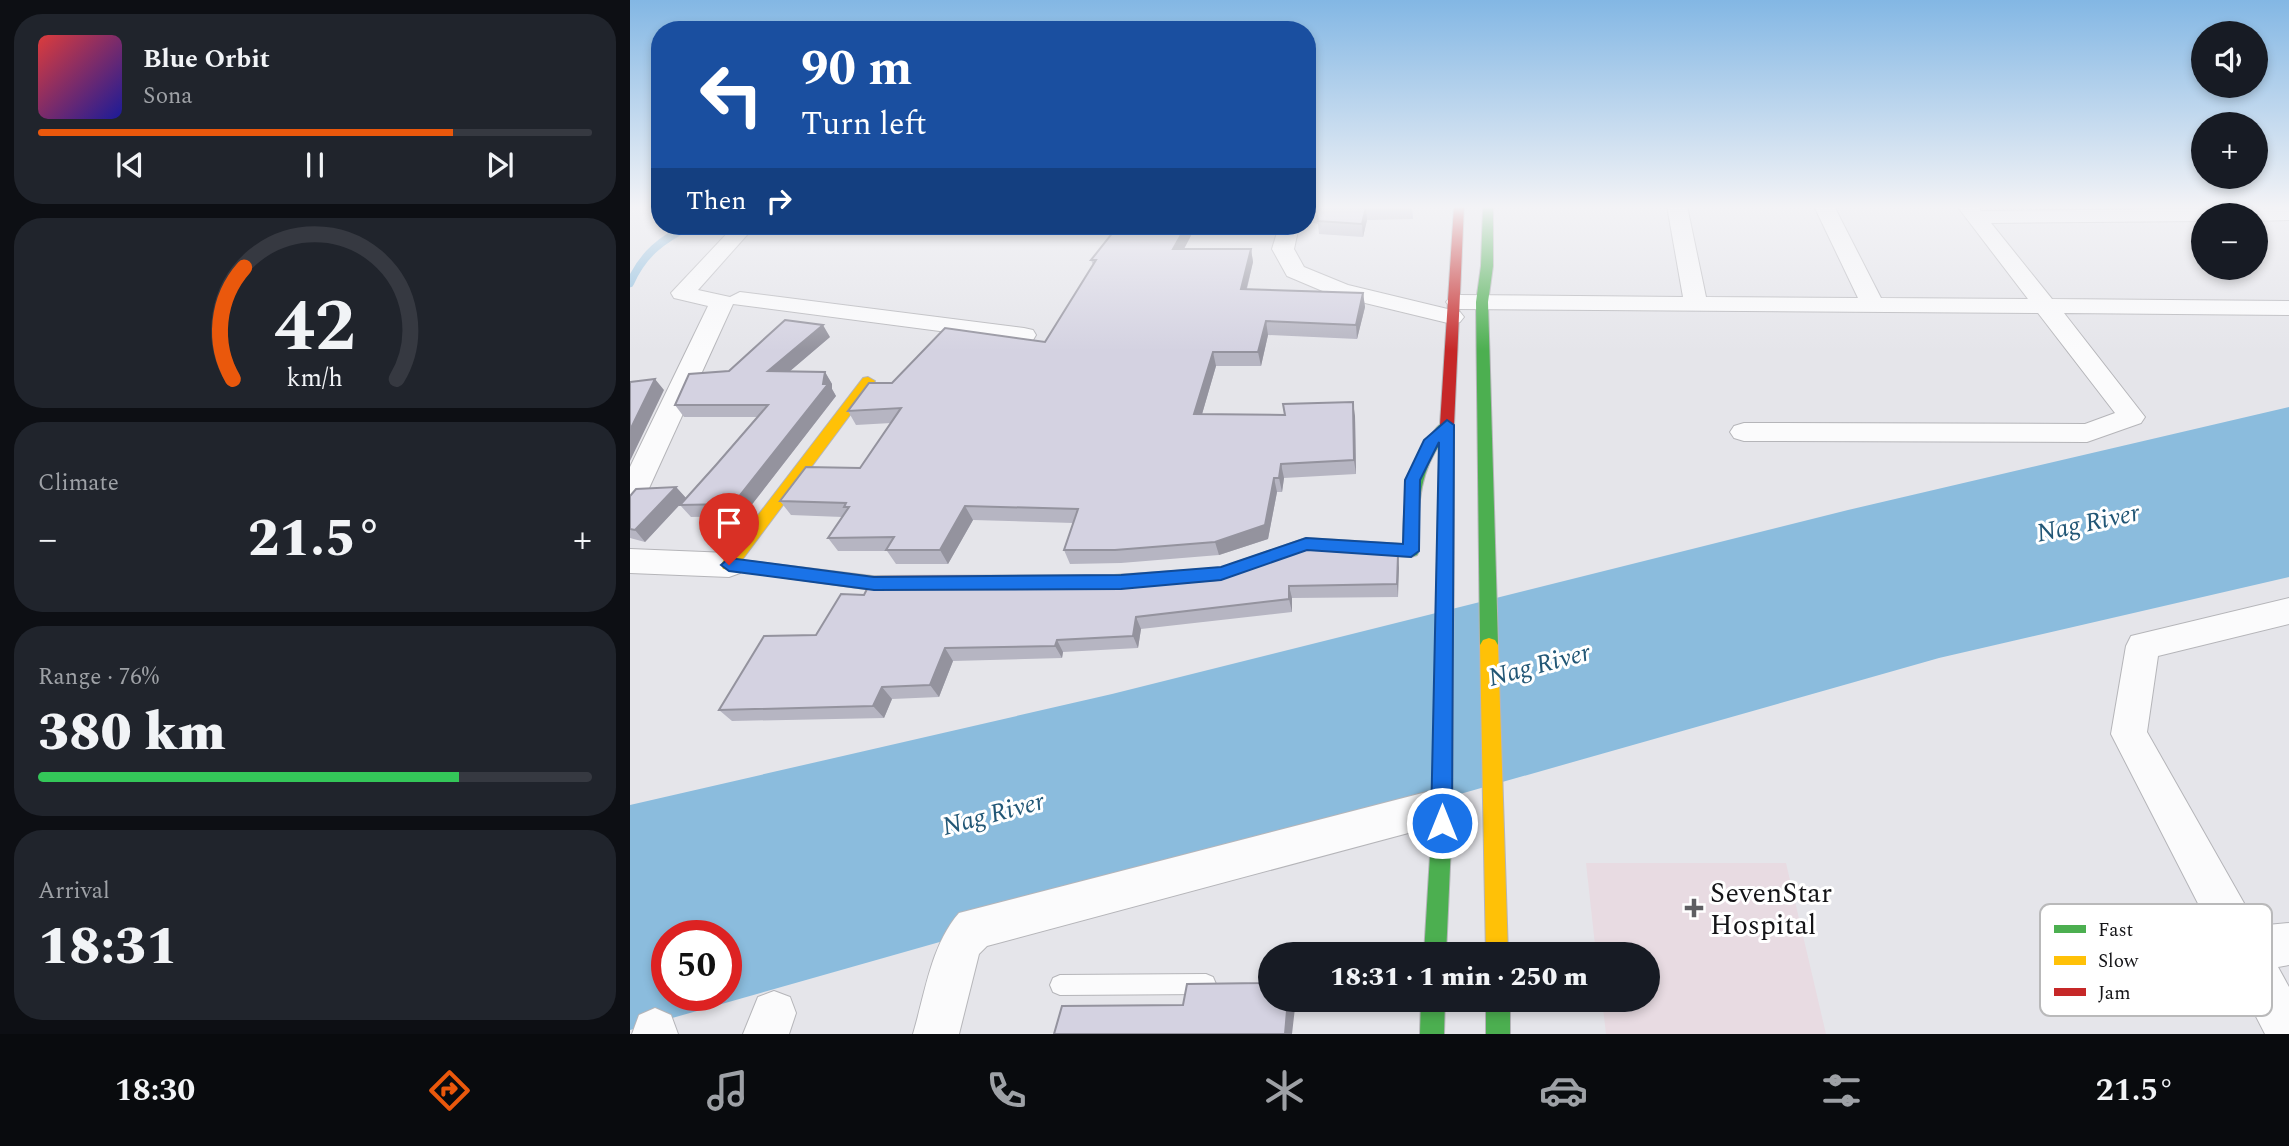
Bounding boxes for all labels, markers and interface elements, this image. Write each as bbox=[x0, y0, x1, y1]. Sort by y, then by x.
map controls bbox=[2191, 21, 2268, 280]
button: sound bbox=[2191, 21, 2268, 98]
text: 90 m bbox=[801, 32, 912, 107]
text: Blue Orbit bbox=[143, 39, 270, 79]
icon: left bbox=[686, 49, 777, 140]
text: Sona bbox=[143, 79, 193, 114]
text: Turn left bbox=[801, 100, 927, 149]
button: + bbox=[2191, 112, 2268, 189]
icon: previous bbox=[111, 146, 149, 184]
icon: pause bbox=[296, 146, 334, 184]
icon: next bbox=[481, 146, 519, 184]
text: Then bbox=[686, 181, 746, 221]
icon: right bbox=[760, 182, 798, 220]
button: − bbox=[2191, 203, 2268, 280]
text: 42 bbox=[274, 272, 356, 383]
text: km/h bbox=[287, 360, 343, 398]
text: Climate bbox=[38, 466, 119, 501]
water label: Nag River bbox=[2033, 492, 2145, 553]
pin bbox=[699, 493, 759, 565]
text: 21.5° bbox=[248, 500, 382, 579]
icon: arrive bbox=[710, 504, 748, 542]
text: − bbox=[38, 511, 57, 569]
text: + bbox=[573, 511, 592, 569]
water label: Nag River bbox=[1483, 632, 1596, 698]
text: Range · 76% bbox=[38, 660, 159, 695]
text: 380 km bbox=[38, 694, 226, 773]
water label: Nag River bbox=[937, 781, 1050, 847]
position arrow bbox=[1405, 786, 1479, 860]
place label: SevenStar Hospital bbox=[1710, 872, 1832, 947]
text: Arrival bbox=[38, 874, 110, 909]
marker: SevenStar Hospital bbox=[1684, 898, 1704, 918]
legend bbox=[2040, 904, 2272, 1016]
text: 18:31 bbox=[38, 908, 177, 987]
text: Fast bbox=[2098, 916, 2134, 945]
speed limit sign: 50 bbox=[651, 920, 742, 1011]
text: Slow bbox=[2098, 947, 2139, 976]
text: 18:31 · 1 min · 250 m bbox=[1330, 957, 1588, 997]
text: Jam bbox=[2098, 979, 2130, 1008]
text: 18:30 bbox=[115, 1066, 195, 1115]
icon: directions bbox=[425, 1066, 474, 1115]
icon: music bbox=[703, 1066, 752, 1115]
icon: phone bbox=[982, 1066, 1031, 1115]
icon: climate bbox=[1260, 1066, 1309, 1115]
icon: car bbox=[1539, 1066, 1588, 1115]
icon: filters bbox=[1817, 1066, 1866, 1115]
text: 21.5° bbox=[2096, 1066, 2174, 1115]

